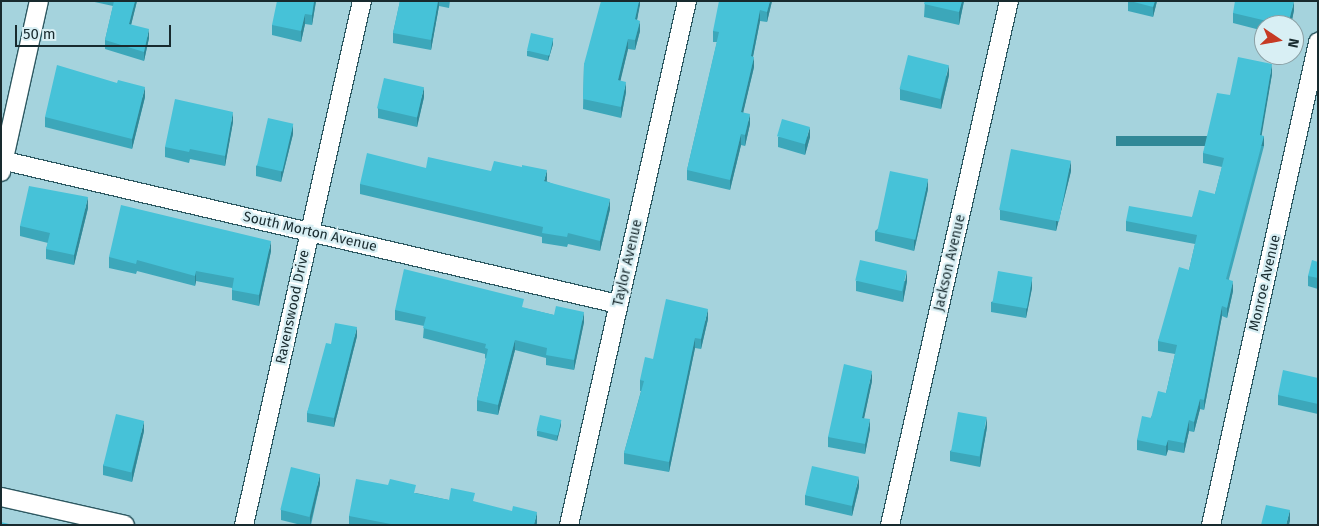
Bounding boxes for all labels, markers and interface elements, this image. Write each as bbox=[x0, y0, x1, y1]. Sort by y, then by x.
scale bar bbox=[18, 15, 174, 47]
north arrow bbox=[1254, 15, 1304, 65]
text: 50 m bbox=[23, 25, 56, 43]
text: N bbox=[1284, 37, 1302, 49]
street label: South Morton Avenue bbox=[241, 208, 379, 256]
street label: Jackson Avenue bbox=[931, 213, 969, 313]
street label: Taylor Avenue bbox=[610, 218, 646, 308]
street label: Monroe Avenue bbox=[1246, 233, 1284, 333]
street label: Ravenswood Drive bbox=[273, 248, 313, 366]

